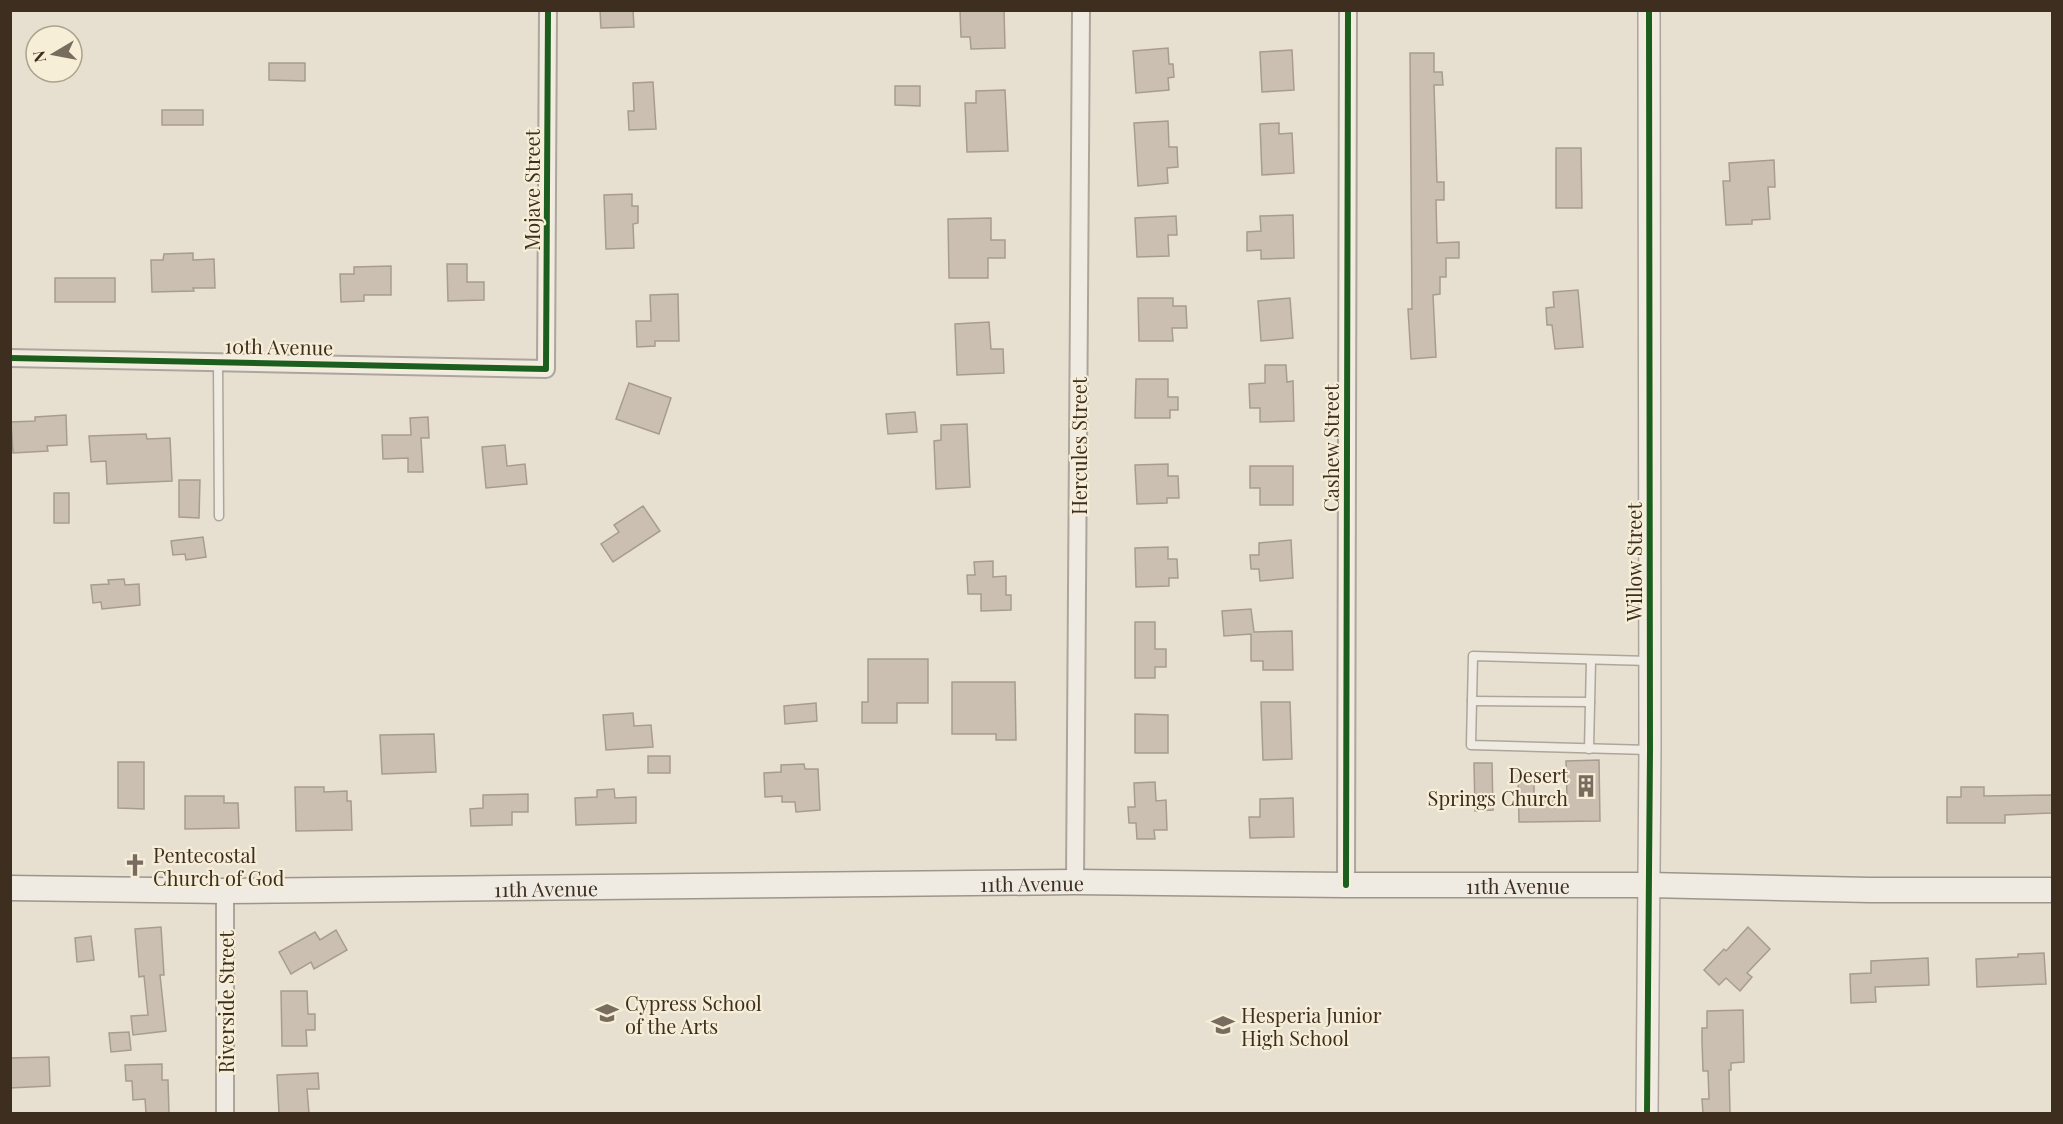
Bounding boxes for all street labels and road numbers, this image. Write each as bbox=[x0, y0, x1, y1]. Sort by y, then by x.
street label: Mojave Street bbox=[518, 128, 545, 251]
street label: 10th Avenue bbox=[224, 332, 334, 360]
street label: Hercules Street bbox=[1065, 376, 1092, 515]
street label: Cashew Street bbox=[1317, 383, 1344, 512]
street label: Willow Street bbox=[1620, 502, 1647, 623]
street label: 11th Avenue bbox=[980, 868, 1084, 897]
street label: 11th Avenue bbox=[1466, 872, 1570, 899]
street label: 11th Avenue bbox=[494, 874, 598, 902]
street label: Riverside Street bbox=[212, 930, 239, 1073]

